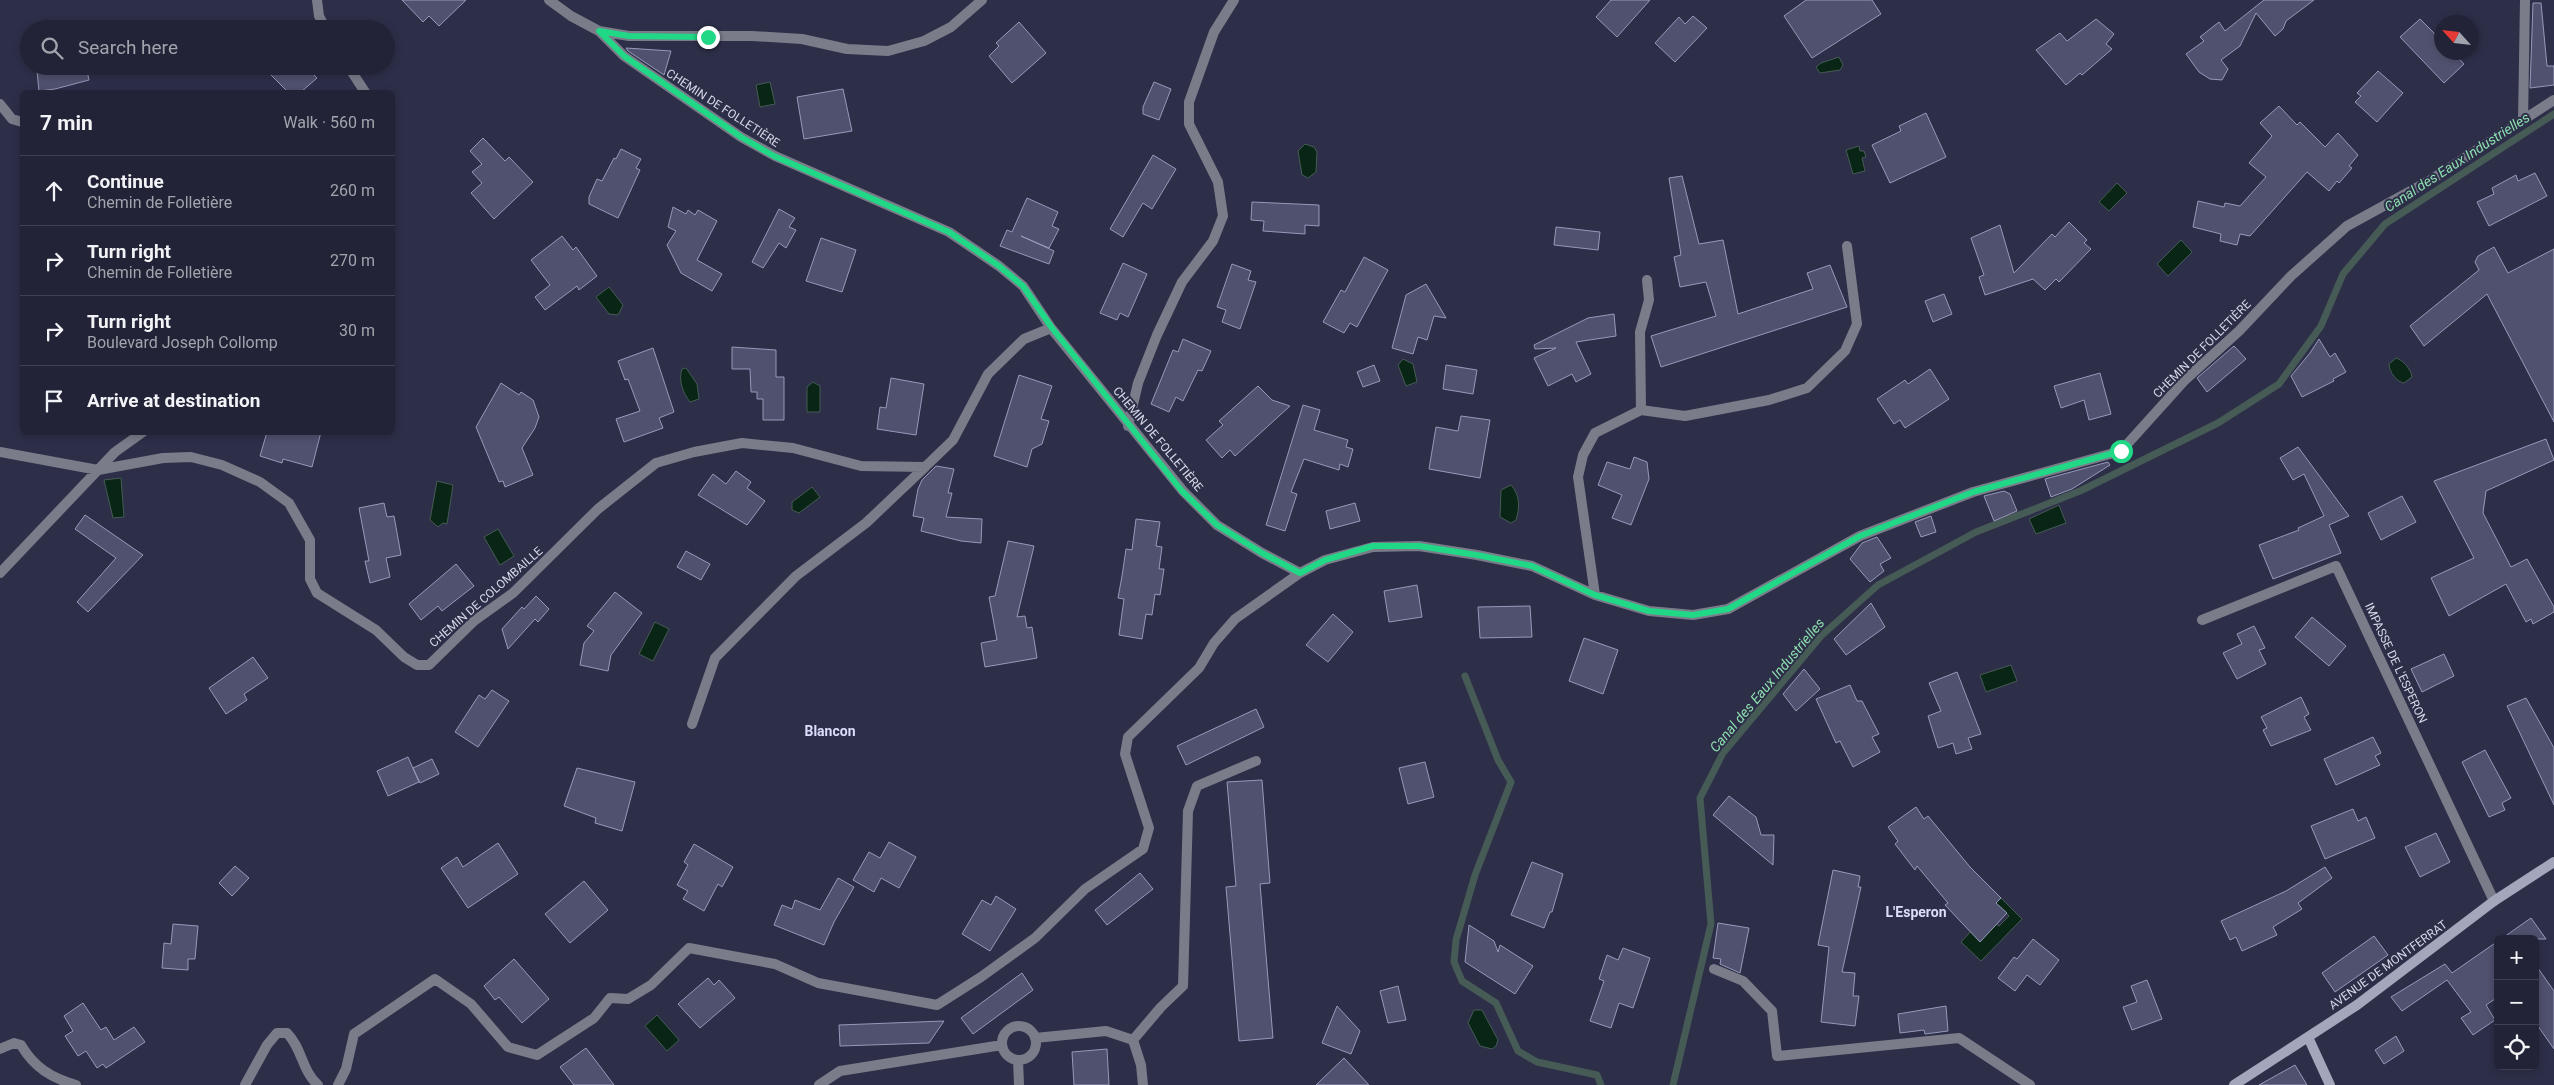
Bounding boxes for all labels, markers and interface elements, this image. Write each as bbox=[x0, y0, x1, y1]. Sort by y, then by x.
north arrow bbox=[2434, 15, 2479, 60]
search box bbox=[20, 20, 395, 75]
route end bbox=[697, 26, 720, 49]
icon: search bbox=[38, 34, 66, 62]
text: Search here bbox=[78, 36, 178, 59]
street label: CHEMIN DE FOLLETIÈRE bbox=[664, 65, 783, 150]
water label: Canal des Eaux Industrielles bbox=[2382, 109, 2532, 215]
text: 7 min bbox=[40, 111, 93, 135]
text: Walk · 560 m bbox=[283, 113, 375, 132]
text: Continue bbox=[87, 170, 164, 193]
icon: ahead bbox=[40, 177, 68, 205]
text: 260 m bbox=[330, 181, 375, 200]
text: Chemin de Folletière bbox=[87, 193, 232, 212]
text: Turn right bbox=[87, 240, 171, 263]
icon: right bbox=[40, 247, 68, 275]
text: 270 m bbox=[330, 251, 375, 270]
text: Chemin de Folletière bbox=[87, 263, 232, 282]
street label: CHEMIN DE FOLLETIÈRE bbox=[2150, 296, 2254, 401]
text: Turn right bbox=[87, 310, 171, 333]
icon: right bbox=[40, 317, 68, 345]
text: 30 m bbox=[339, 321, 375, 340]
text: Boulevard Joseph Collomp bbox=[87, 333, 278, 352]
street label: CHEMIN DE FOLLETIÈRE bbox=[1110, 383, 1207, 494]
icon: arrive bbox=[40, 387, 68, 415]
text: Arrive at destination bbox=[87, 389, 260, 412]
route start bbox=[2110, 440, 2133, 463]
street label: CHEMIN DE COLOMBAILLE bbox=[427, 544, 546, 650]
street label: IMPASSE DE L'ESPERON bbox=[2362, 601, 2430, 725]
water label: Canal des Eaux Industrielles bbox=[1706, 615, 1828, 755]
district label: Blancon bbox=[804, 723, 856, 739]
district label: L'Esperon bbox=[1886, 904, 1947, 920]
street label: AVENUE DE MONTFERRAT bbox=[2326, 917, 2450, 1013]
map controls bbox=[2494, 935, 2539, 1070]
button: + bbox=[2494, 935, 2539, 980]
button: − bbox=[2494, 980, 2539, 1025]
button: locate bbox=[2494, 1025, 2539, 1070]

